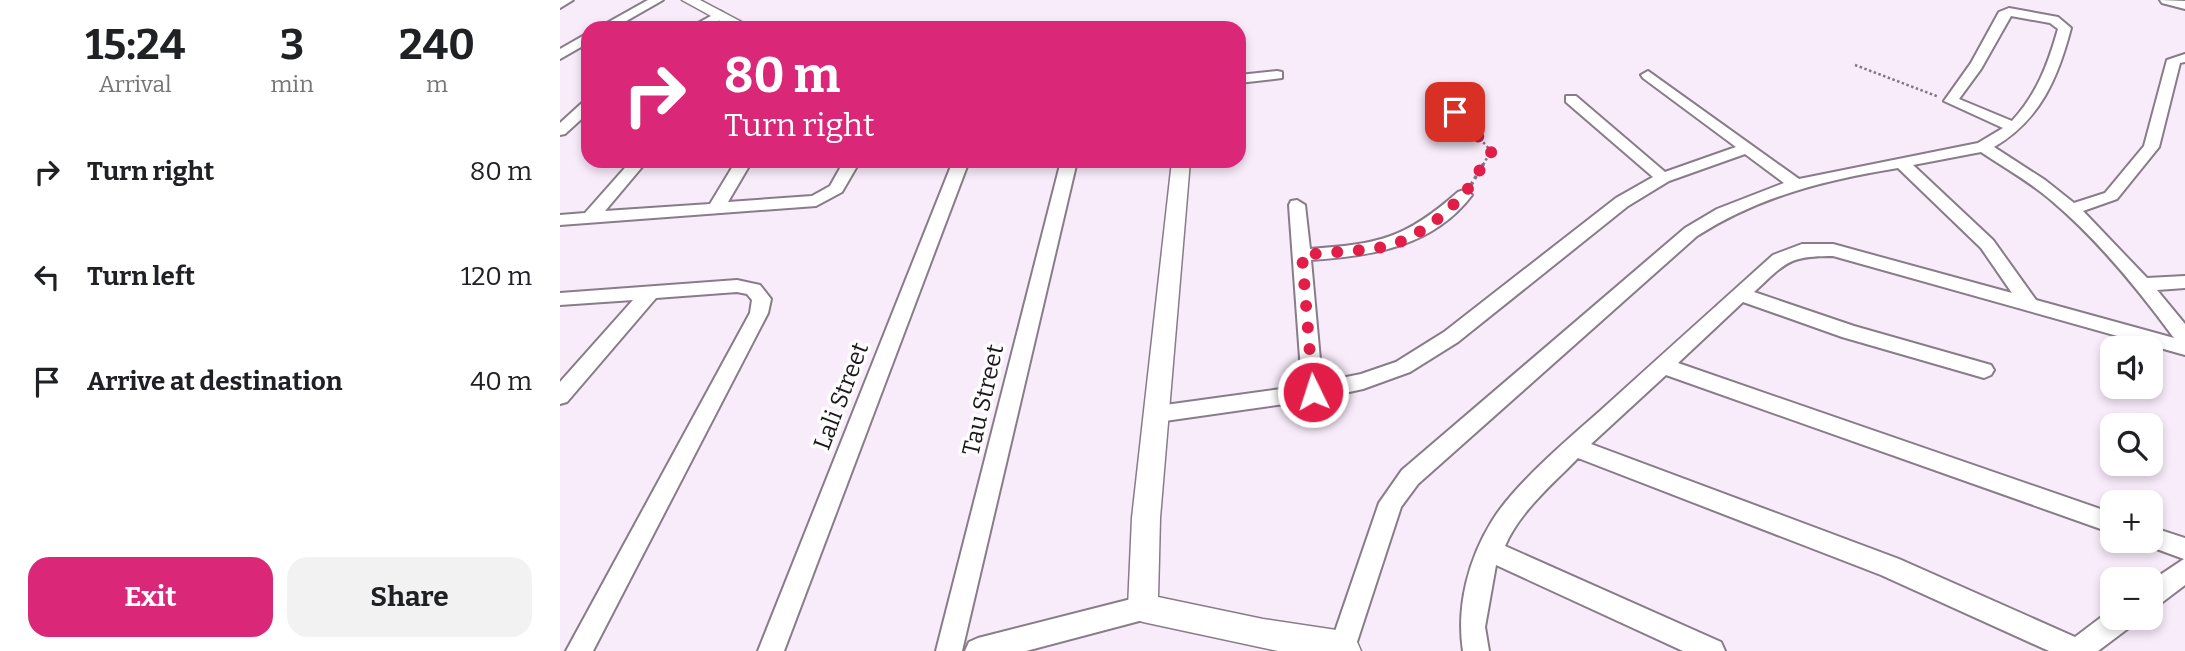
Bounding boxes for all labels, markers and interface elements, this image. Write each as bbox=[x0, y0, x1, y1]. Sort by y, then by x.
text: 15:24 bbox=[85, 20, 185, 70]
text: 3 bbox=[280, 20, 304, 70]
text: 240 bbox=[399, 20, 475, 70]
text: 80 m bbox=[724, 46, 840, 105]
icon: right bbox=[609, 49, 700, 140]
text: Arrival bbox=[99, 70, 172, 98]
text: min bbox=[270, 70, 314, 98]
text: m bbox=[426, 70, 448, 98]
pin bbox=[1425, 82, 1485, 142]
icon: arrive bbox=[1436, 93, 1474, 131]
text: Turn right bbox=[724, 106, 875, 144]
icon: right bbox=[28, 153, 66, 191]
text: Turn right bbox=[87, 156, 214, 187]
text: 80 m bbox=[470, 156, 532, 187]
icon: left bbox=[28, 258, 66, 296]
text: Turn left bbox=[87, 261, 195, 292]
text: 120 m bbox=[461, 261, 532, 292]
map controls bbox=[2100, 336, 2163, 630]
button: sound bbox=[2100, 336, 2163, 399]
street label: Lali Street bbox=[808, 338, 874, 454]
street label: Tau Street bbox=[957, 341, 1009, 458]
position arrow bbox=[1276, 355, 1350, 429]
icon: arrive bbox=[28, 363, 66, 401]
text: Arrive at destination bbox=[87, 366, 342, 397]
text: 40 m bbox=[470, 366, 532, 397]
button: search bbox=[2100, 413, 2163, 476]
button: + bbox=[2100, 490, 2163, 553]
button: Exit bbox=[28, 557, 273, 637]
button: Share bbox=[287, 557, 532, 637]
button: − bbox=[2100, 567, 2163, 630]

